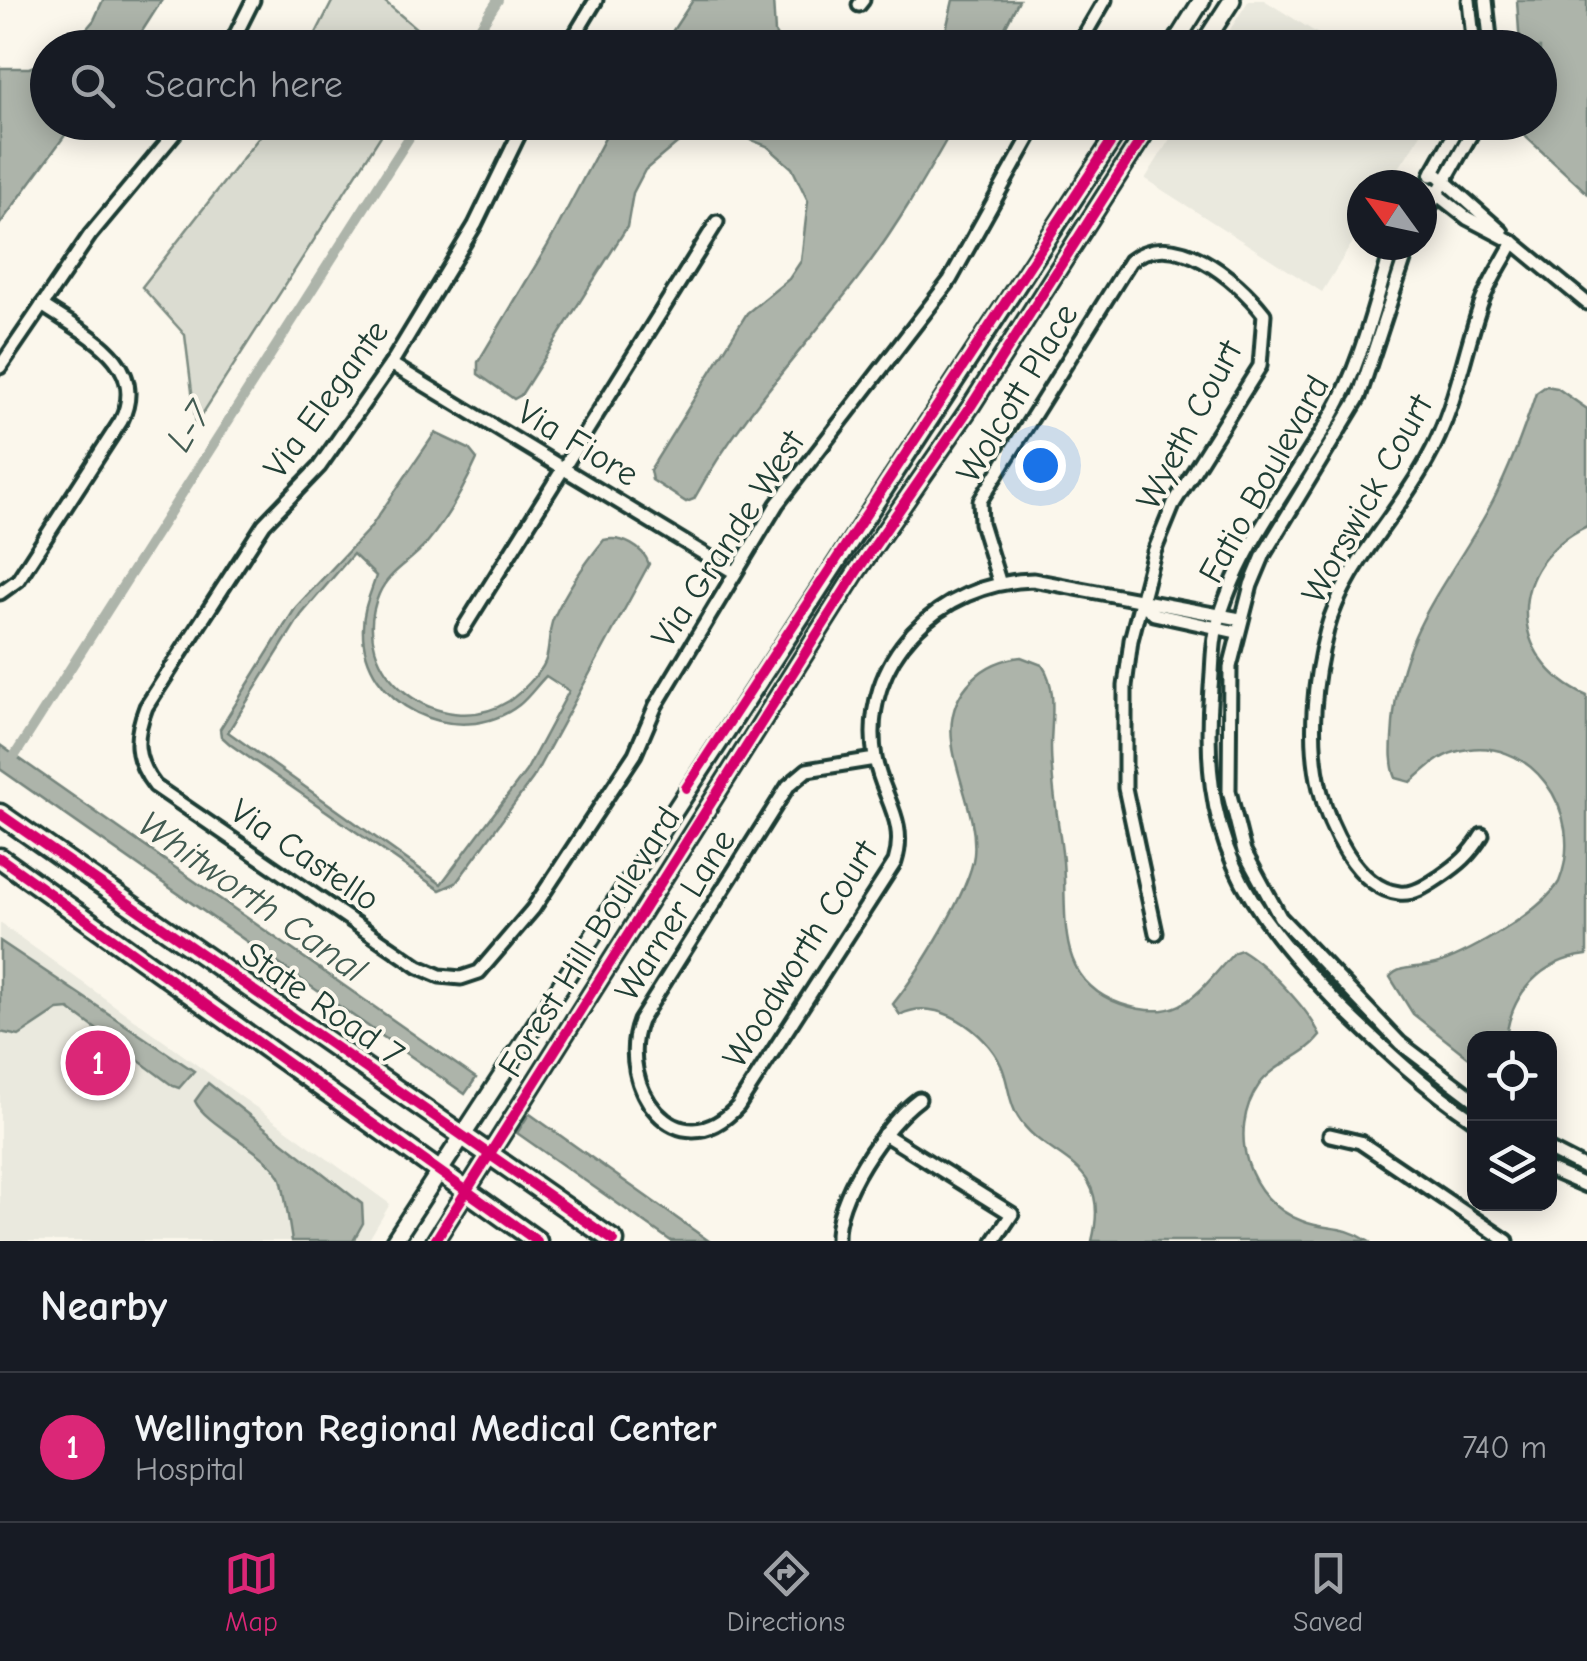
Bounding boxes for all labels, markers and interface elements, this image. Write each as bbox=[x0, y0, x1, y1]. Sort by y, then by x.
search box bbox=[30, 30, 1557, 140]
icon: search bbox=[65, 58, 120, 113]
text: Search here bbox=[145, 63, 343, 107]
north arrow bbox=[1347, 170, 1437, 260]
street label: Wolcott Place bbox=[948, 296, 1086, 490]
street label: Via Elegante bbox=[255, 312, 397, 486]
street label: Wyeth Court bbox=[1127, 333, 1251, 516]
street label: Fatio Boulevard bbox=[1190, 368, 1338, 590]
street label: Worswick Court bbox=[1293, 387, 1442, 610]
street label: Via Fiore bbox=[510, 391, 646, 495]
water label: L-7 bbox=[157, 392, 222, 460]
street label: Via Grande West bbox=[643, 422, 814, 655]
your location bbox=[1015, 440, 1066, 491]
street label: Via Castello bbox=[223, 790, 387, 920]
street label: Forest Hill Boulevard bbox=[489, 799, 689, 1085]
water label: Whitworth Canal bbox=[129, 802, 375, 992]
street label: Warner Lane bbox=[606, 822, 744, 1008]
street label: Woodworth Court bbox=[714, 832, 887, 1075]
street label: State Road 7 bbox=[234, 933, 412, 1075]
pin: 1 bbox=[66, 1026, 130, 1100]
map controls bbox=[1467, 1031, 1557, 1211]
button: locate bbox=[1467, 1031, 1557, 1121]
button: layers bbox=[1467, 1121, 1557, 1211]
text: Nearby bbox=[40, 1282, 167, 1331]
text: Wellington Regional Medical Center bbox=[135, 1407, 717, 1451]
text: 1 bbox=[66, 1429, 79, 1466]
text: 740 m bbox=[1462, 1429, 1547, 1466]
text: Hospital bbox=[135, 1451, 244, 1488]
tab: Map bbox=[224, 1546, 279, 1638]
tab: Directions bbox=[727, 1546, 845, 1638]
tab: Saved bbox=[1293, 1546, 1363, 1638]

